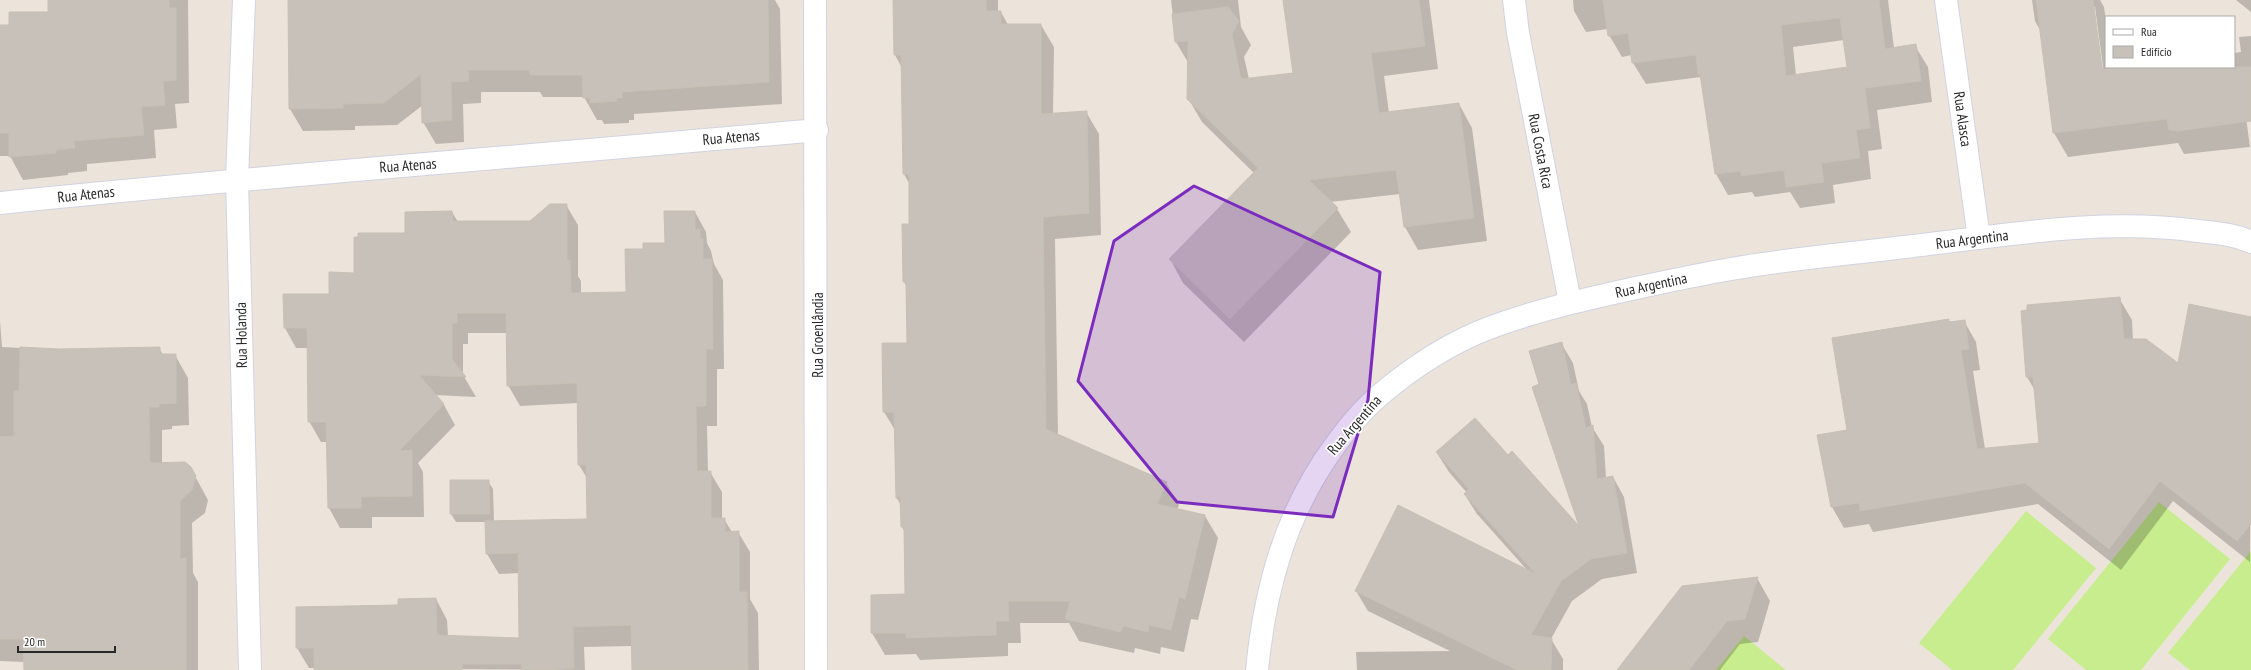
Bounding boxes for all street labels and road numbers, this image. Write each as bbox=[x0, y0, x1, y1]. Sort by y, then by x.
street label: Rua Alasca bbox=[1950, 90, 1976, 148]
street label: Rua Costa Rica bbox=[1524, 112, 1558, 190]
street label: Rua Atenas bbox=[702, 125, 760, 149]
street label: Rua Atenas bbox=[379, 154, 437, 176]
street label: Rua Atenas bbox=[57, 182, 115, 206]
street label: Rua Argentina bbox=[1935, 225, 2009, 253]
street label: Rua Argentina bbox=[1613, 268, 1689, 302]
street label: Rua Groenlândia bbox=[808, 292, 827, 378]
street label: Rua Holanda bbox=[231, 302, 251, 368]
street label: Rua Argentina bbox=[1323, 391, 1385, 459]

